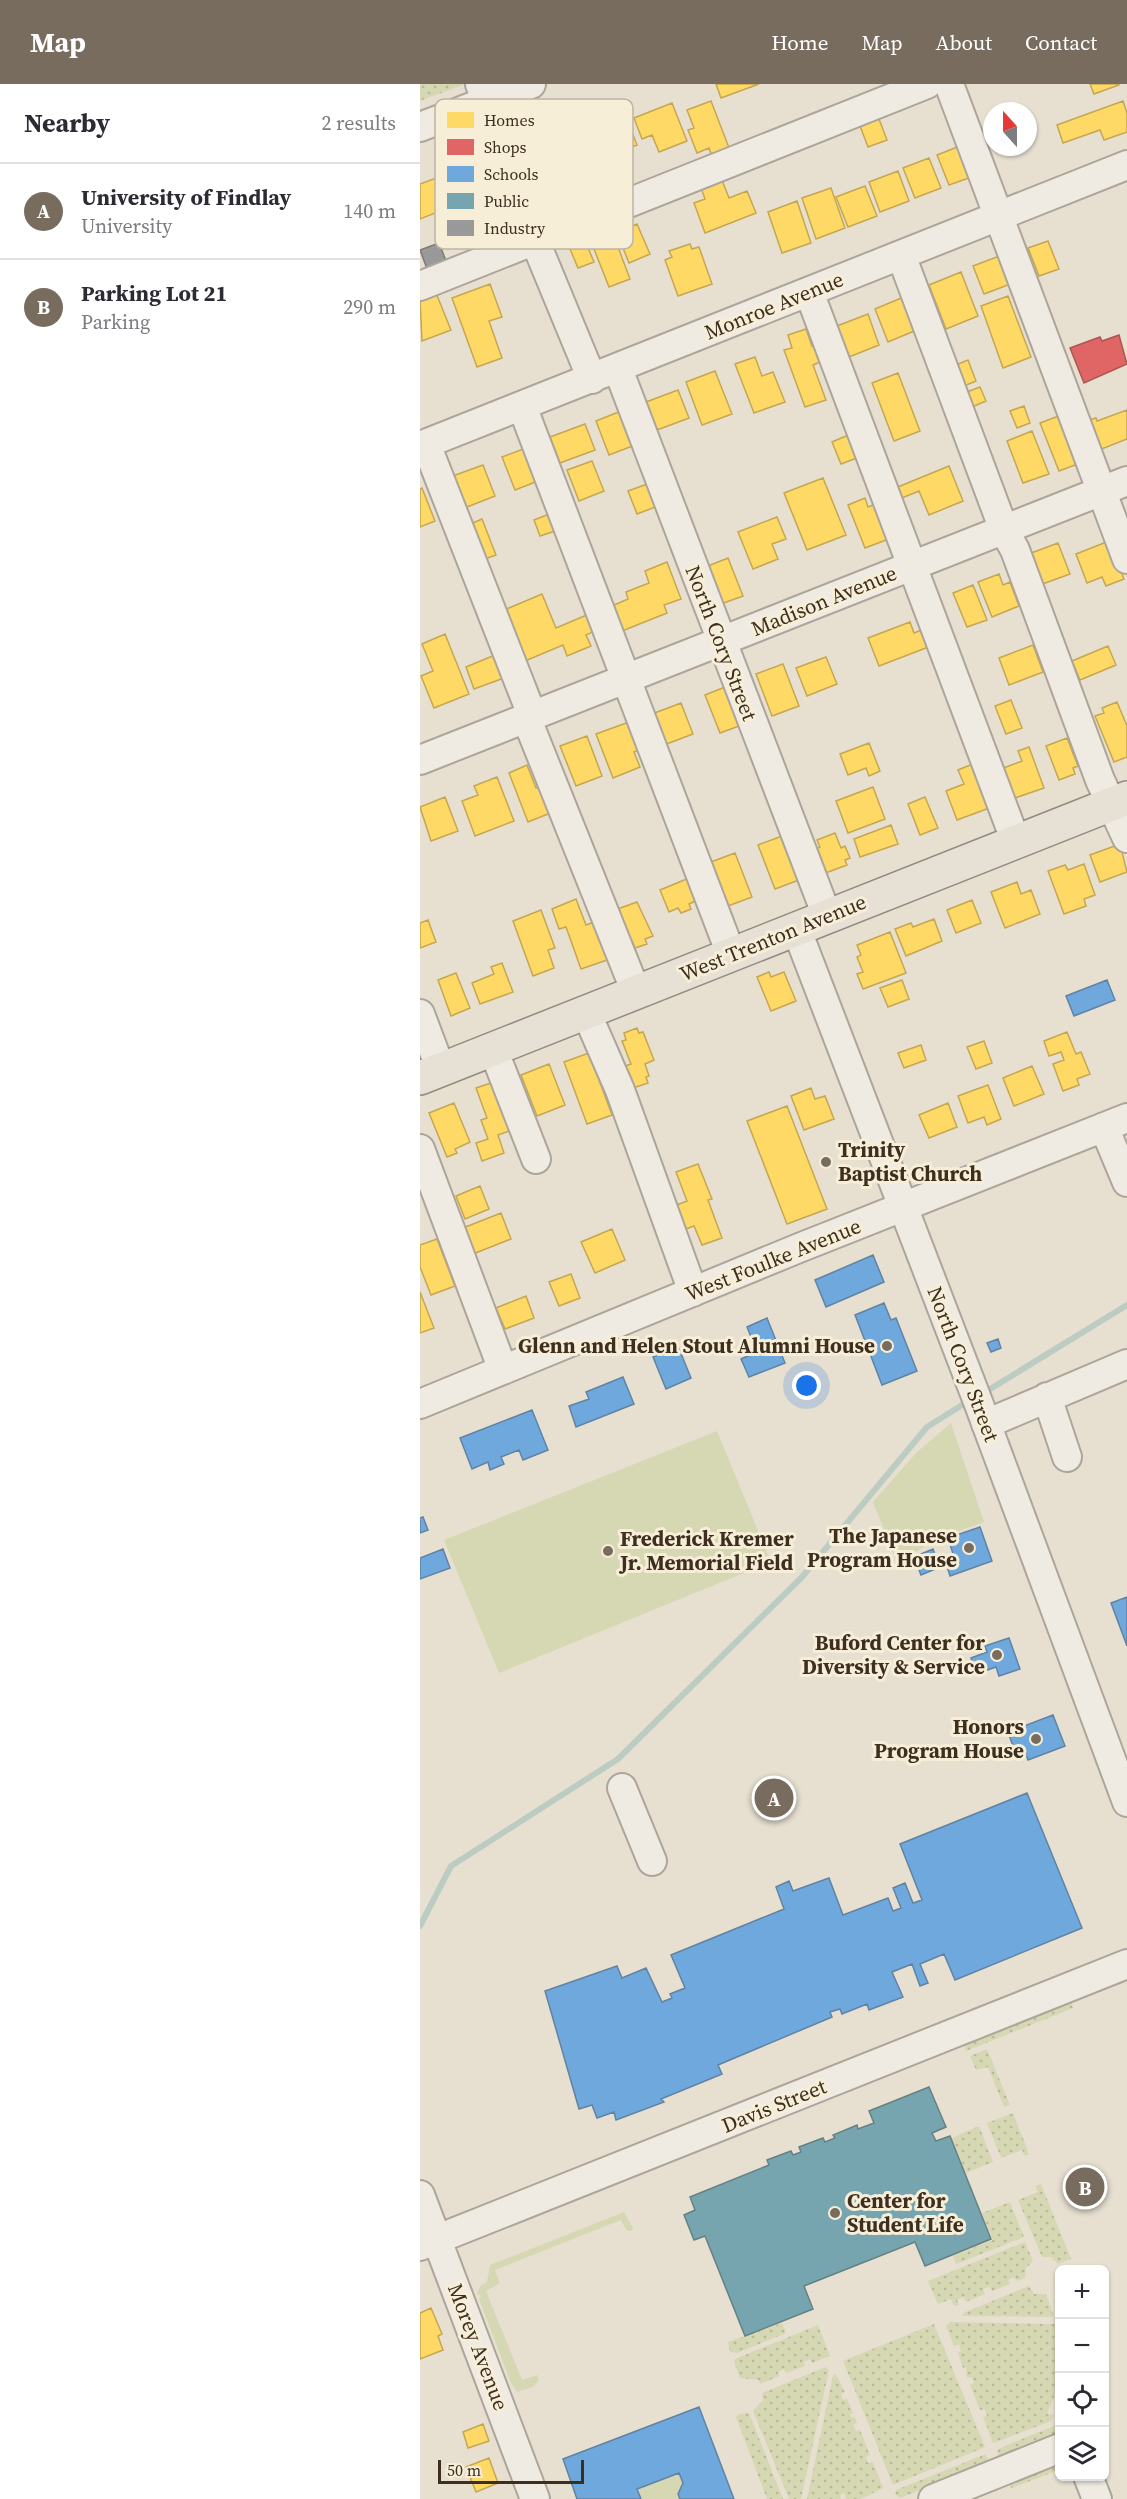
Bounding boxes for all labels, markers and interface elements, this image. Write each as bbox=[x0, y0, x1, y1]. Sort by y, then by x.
text: Map bbox=[30, 23, 86, 61]
text: Home bbox=[771, 28, 829, 57]
text: Map bbox=[862, 28, 903, 57]
text: About bbox=[936, 28, 992, 57]
text: Contact bbox=[1025, 28, 1097, 57]
legend bbox=[435, 99, 633, 249]
north arrow bbox=[983, 102, 1037, 156]
text: Nearby bbox=[24, 105, 110, 141]
text: 2 results bbox=[321, 109, 396, 137]
text: Homes bbox=[484, 109, 535, 131]
text: Shops bbox=[484, 136, 527, 158]
text: Schools bbox=[484, 163, 539, 185]
text: University of Findlay bbox=[81, 182, 291, 212]
text: Public bbox=[484, 190, 529, 212]
text: A bbox=[37, 197, 50, 225]
text: 140 m bbox=[343, 197, 396, 225]
text: University bbox=[81, 212, 172, 240]
text: Industry bbox=[484, 217, 546, 239]
street label: Monroe Avenue bbox=[700, 264, 848, 347]
text: Parking Lot 21 bbox=[81, 278, 227, 308]
text: B bbox=[37, 293, 50, 321]
text: 290 m bbox=[343, 293, 396, 321]
text: Parking bbox=[81, 308, 150, 336]
street label: Madison Avenue bbox=[747, 558, 901, 643]
street label: North Cory Street bbox=[679, 561, 764, 725]
street label: West Trenton Avenue bbox=[675, 887, 870, 988]
place label: Trinity Baptist Church bbox=[838, 1135, 982, 1188]
marker: Trinity Baptist Church bbox=[819, 1155, 833, 1169]
street label: West Foulke Avenue bbox=[681, 1211, 865, 1308]
street label: North Cory Street bbox=[921, 1282, 1006, 1446]
place label: Glenn and Helen Stout Alumni House bbox=[518, 1331, 875, 1360]
marker: Glenn and Helen Stout Alumni House bbox=[880, 1339, 894, 1353]
your location bbox=[792, 1371, 821, 1400]
place label: The Japanese Program House bbox=[807, 1521, 957, 1574]
place label: Frederick Kremer Jr. Memorial Field bbox=[618, 1524, 794, 1577]
marker: The Japanese Program House bbox=[962, 1541, 976, 1555]
marker: Frederick Kremer Jr. Memorial Field bbox=[601, 1544, 615, 1558]
place label: Buford Center for Diversity & Service bbox=[802, 1628, 985, 1681]
marker: Buford Center for Diversity & Service bbox=[990, 1648, 1004, 1662]
place label: Honors Program House bbox=[874, 1712, 1024, 1765]
marker: Honors Program House bbox=[1029, 1732, 1043, 1746]
pin: A bbox=[754, 1776, 794, 1820]
street label: Davis Street bbox=[717, 2071, 831, 2140]
pin: B bbox=[1066, 2164, 1104, 2210]
place label: Center for Student Life bbox=[847, 2186, 964, 2239]
marker: Center for Student Life bbox=[828, 2206, 842, 2220]
map controls bbox=[1055, 2265, 1109, 2481]
button: + bbox=[1055, 2265, 1109, 2319]
street label: Morey Avenue bbox=[441, 2279, 516, 2414]
button: − bbox=[1055, 2319, 1109, 2373]
button: locate bbox=[1055, 2373, 1109, 2427]
button: layers bbox=[1055, 2427, 1109, 2481]
scale bar bbox=[438, 2457, 584, 2484]
text: 50 m bbox=[447, 2459, 481, 2481]

